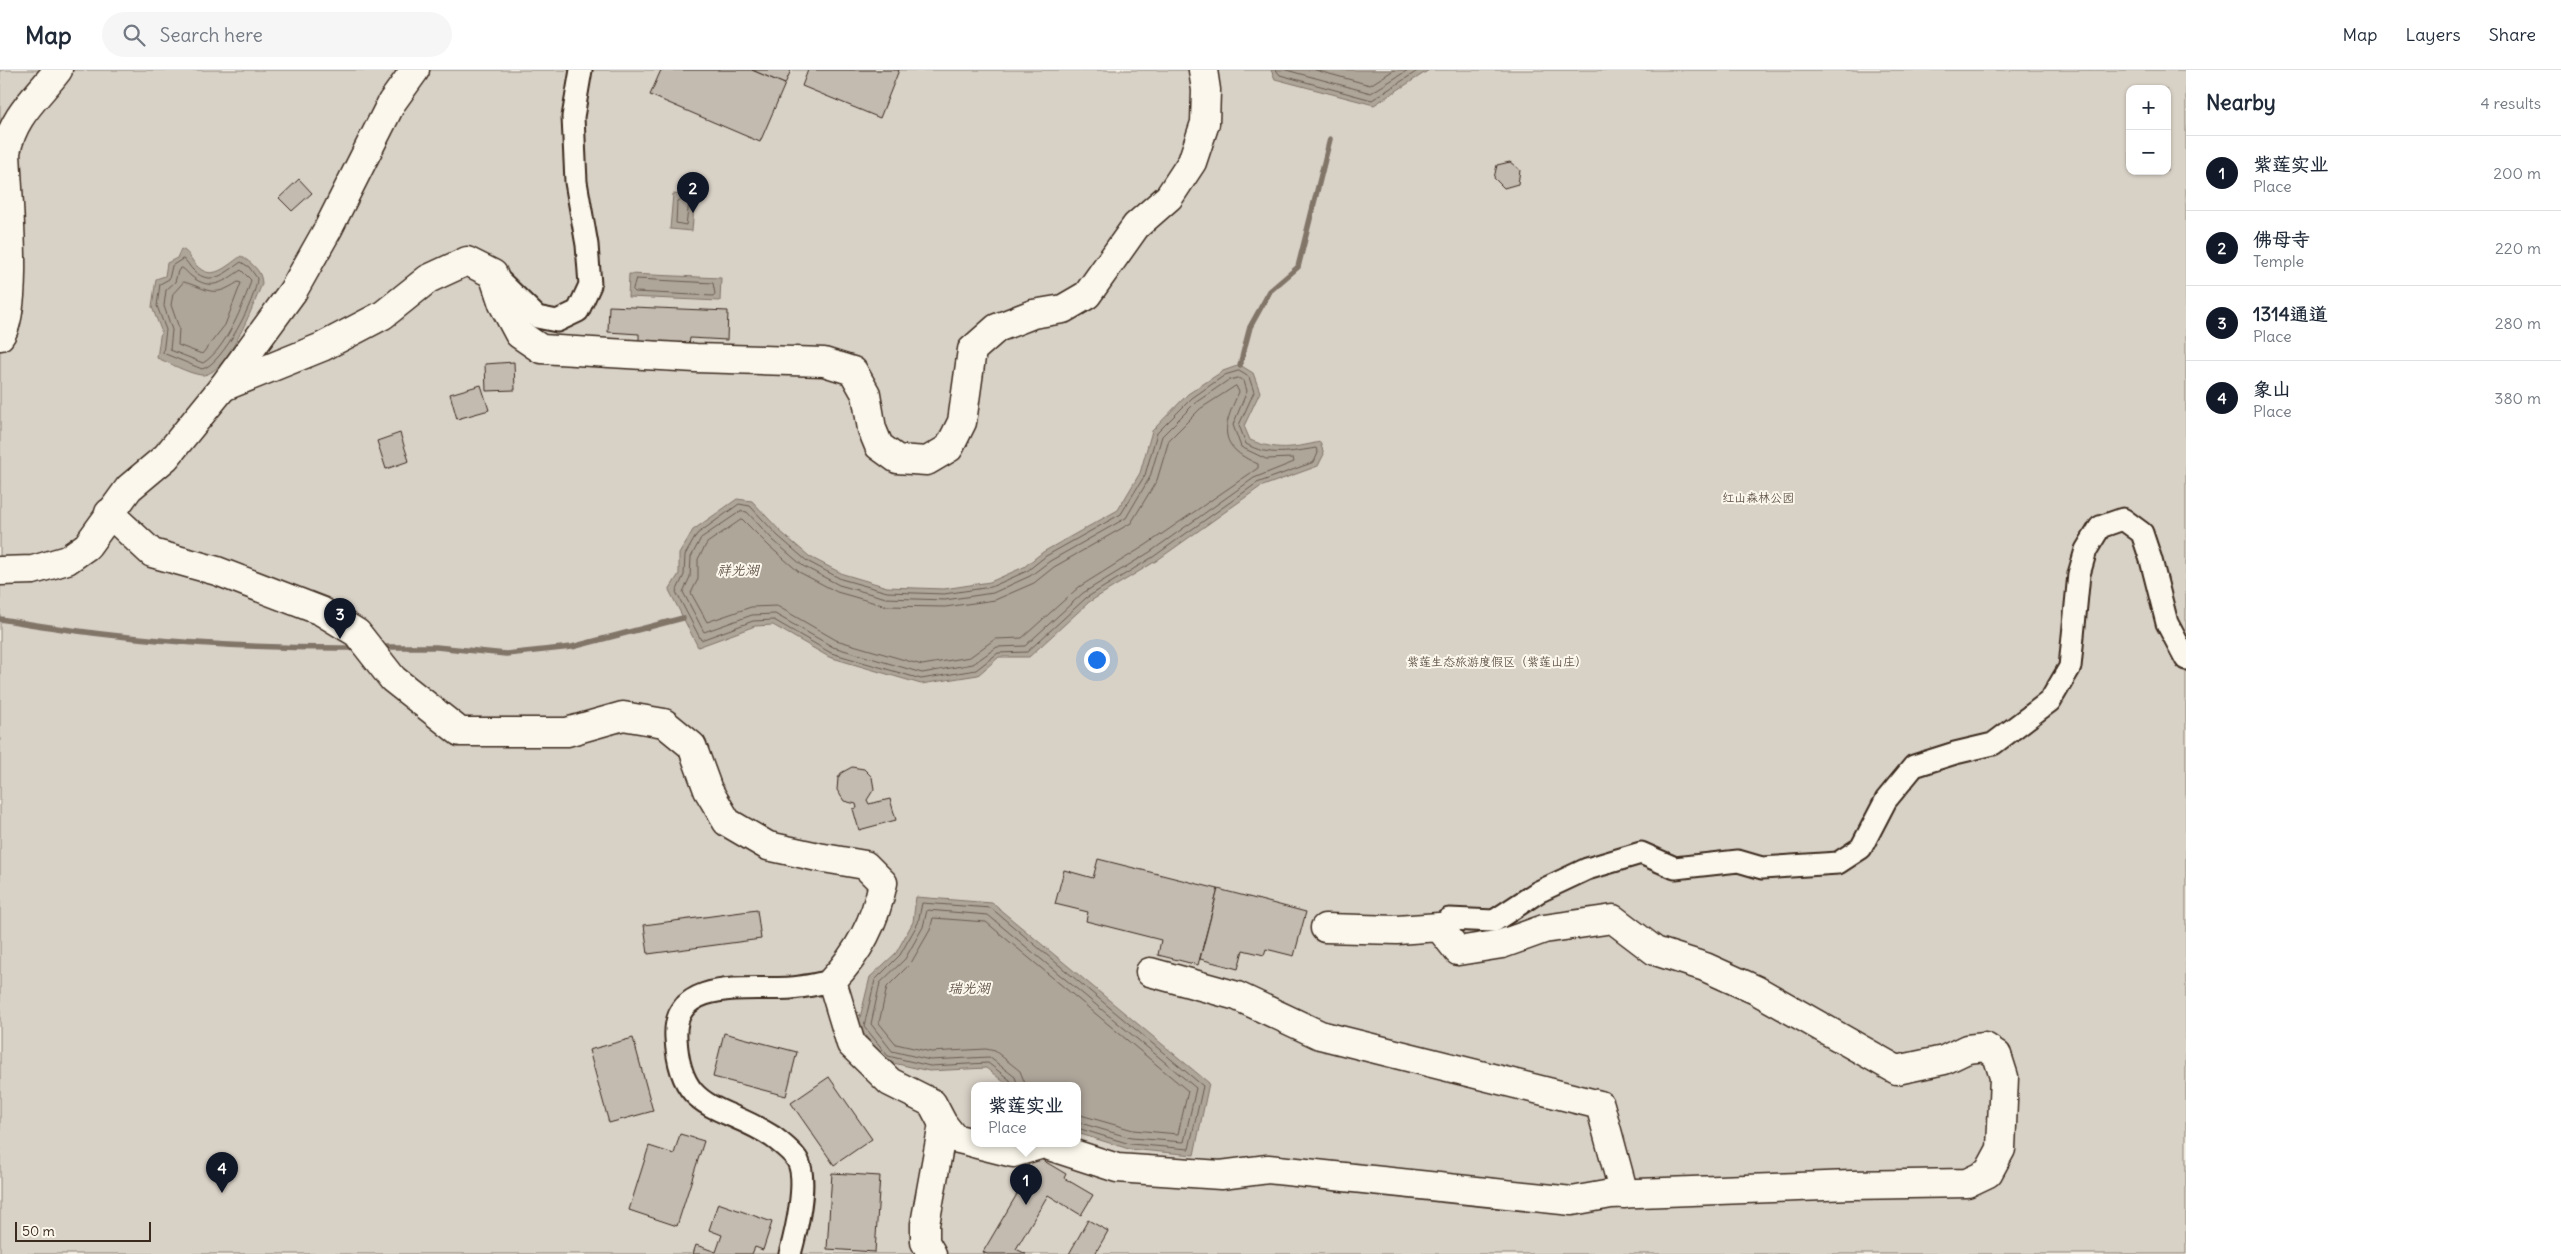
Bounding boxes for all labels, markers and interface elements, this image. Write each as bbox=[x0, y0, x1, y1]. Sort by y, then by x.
search box bbox=[102, 12, 452, 57]
text: Map bbox=[25, 20, 72, 50]
icon: search bbox=[120, 21, 148, 49]
text: Search here bbox=[160, 23, 263, 47]
text: Map bbox=[2342, 23, 2377, 46]
text: Layers bbox=[2405, 23, 2461, 46]
text: Share bbox=[2489, 23, 2536, 46]
map controls bbox=[2126, 85, 2171, 175]
button: + bbox=[2126, 85, 2171, 130]
text: Nearby bbox=[2206, 89, 2276, 116]
text: 4 results bbox=[2480, 93, 2541, 113]
button: − bbox=[2126, 130, 2171, 175]
text: 紫莲实业 bbox=[2253, 152, 2329, 176]
text: 1 bbox=[2219, 163, 2225, 183]
text: 200 m bbox=[2493, 163, 2541, 183]
pin: 2 bbox=[677, 172, 709, 213]
text: Place bbox=[2253, 176, 2292, 196]
text: 佛母寺 bbox=[2253, 227, 2310, 251]
text: 2 bbox=[2218, 238, 2226, 258]
text: 220 m bbox=[2495, 238, 2541, 258]
text: Temple bbox=[2253, 251, 2304, 271]
text: 1314通道 bbox=[2253, 302, 2328, 326]
text: 3 bbox=[2217, 313, 2227, 333]
text: 280 m bbox=[2495, 313, 2541, 333]
text: Place bbox=[2253, 326, 2292, 346]
text: 象山 bbox=[2253, 377, 2291, 401]
text: 4 bbox=[2217, 388, 2227, 408]
text: 380 m bbox=[2494, 388, 2541, 408]
text: Place bbox=[2253, 401, 2292, 421]
park label: 红山森林公园 bbox=[1722, 490, 1794, 505]
water label: 祥光湖 bbox=[717, 561, 761, 579]
pin: 3 bbox=[324, 598, 356, 639]
your location bbox=[1084, 647, 1110, 673]
park label: 紫莲生态旅游度假区（紫莲山庄） bbox=[1407, 654, 1587, 669]
water label: 瑞光湖 bbox=[948, 979, 992, 997]
popup bbox=[971, 1082, 1081, 1147]
text: 紫莲实业 bbox=[988, 1093, 1064, 1117]
text: Place bbox=[988, 1117, 1027, 1137]
pin: 4 bbox=[206, 1152, 238, 1193]
pin: 1 bbox=[1010, 1164, 1042, 1205]
scale bar bbox=[15, 1219, 151, 1242]
text: 50 m bbox=[22, 1222, 55, 1240]

